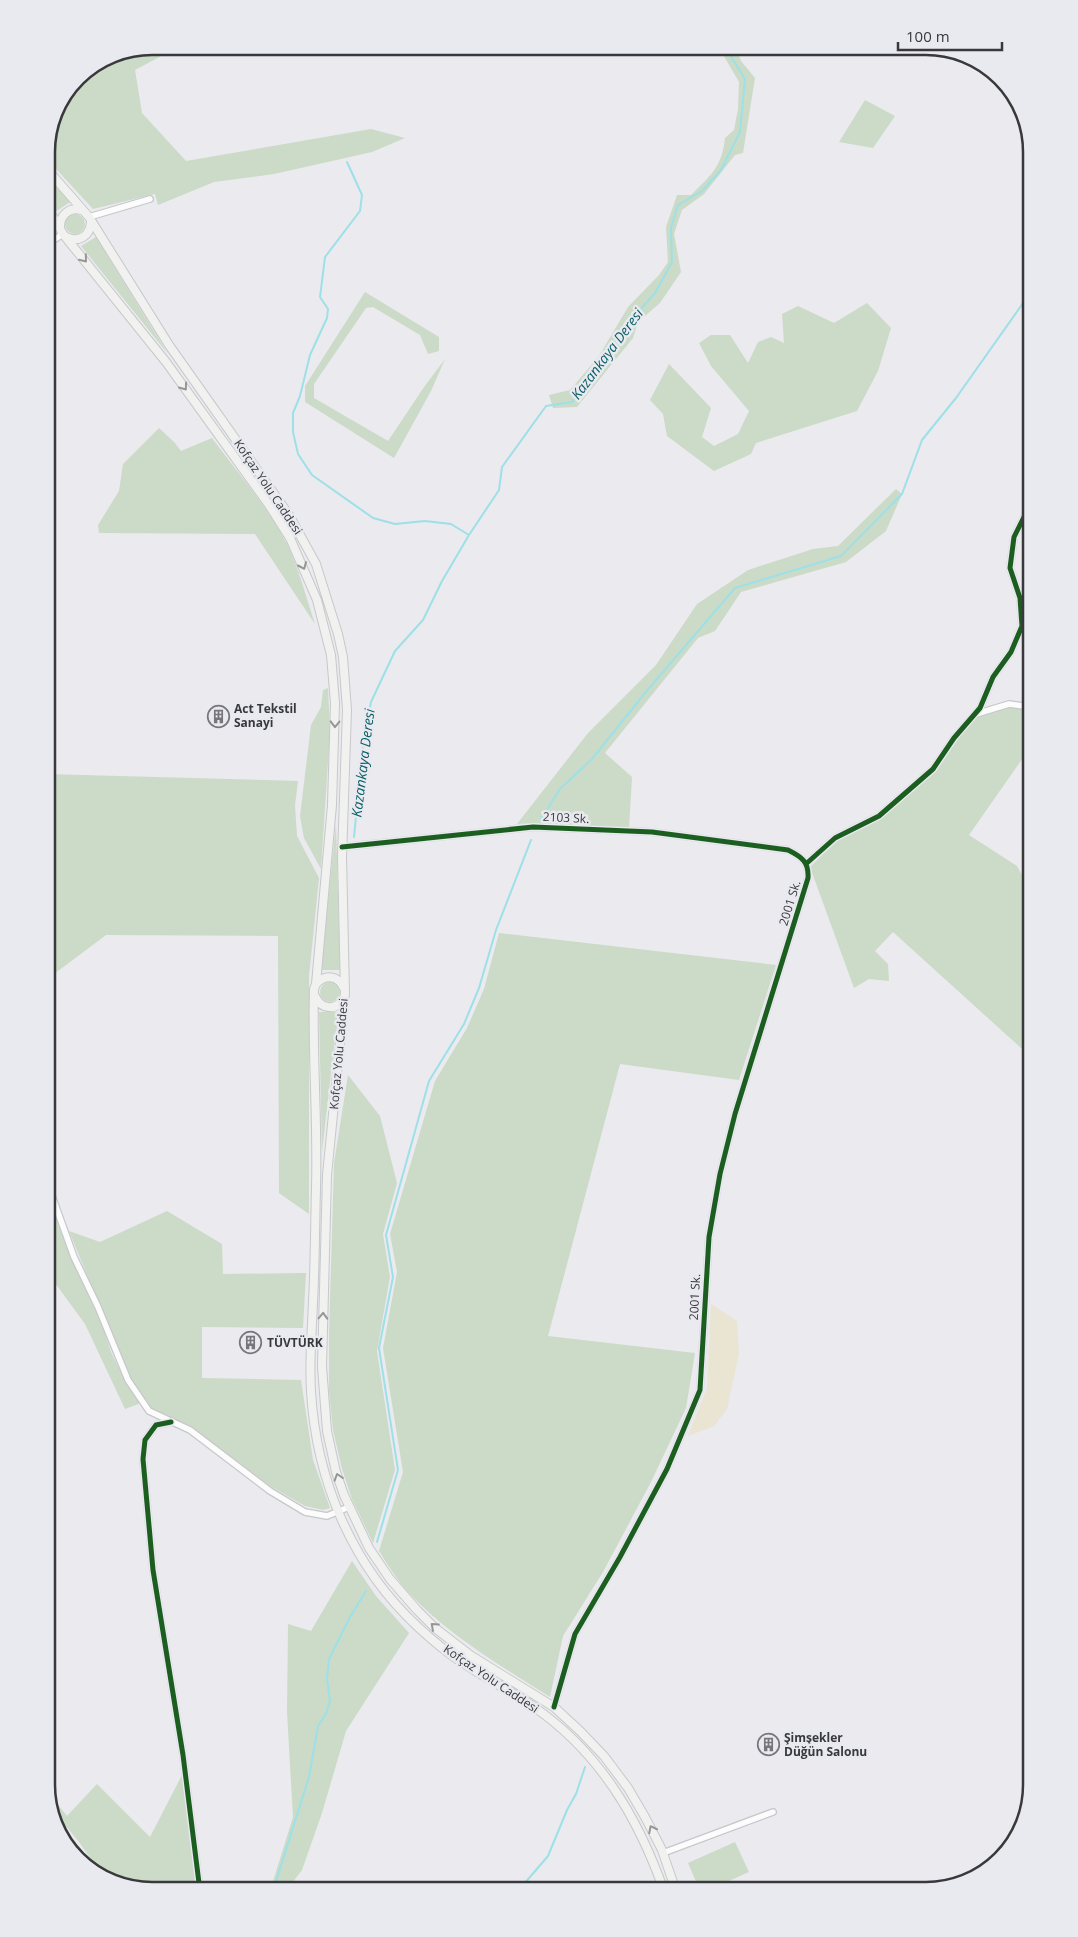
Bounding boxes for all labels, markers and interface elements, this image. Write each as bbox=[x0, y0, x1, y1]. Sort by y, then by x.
scale bar bbox=[898, 20, 1002, 52]
text: 100 m bbox=[906, 26, 950, 46]
one-way arrow bbox=[79, 253, 87, 262]
water label: Kazankaya Deresi bbox=[566, 304, 647, 403]
one-way arrow bbox=[178, 381, 187, 391]
street label: Kofçaz Yolu Caddesi bbox=[230, 436, 307, 538]
one-way arrow bbox=[297, 561, 307, 570]
place label: Act Tekstil Sanayi bbox=[234, 700, 297, 731]
building icon: Act Tekstil Sanayi bbox=[206, 704, 230, 728]
water label: Kazankaya Deresi bbox=[346, 707, 379, 818]
one-way arrow bbox=[330, 720, 340, 728]
street label: 2103 Sk. bbox=[542, 808, 590, 827]
street label: 2001 Sk. bbox=[775, 878, 804, 928]
street label: Kofçaz Yolu Caddesi bbox=[325, 998, 352, 1110]
street label: 2001 Sk. bbox=[685, 1273, 704, 1321]
one-way arrow bbox=[318, 1312, 329, 1320]
building icon: TÜVTÜRK bbox=[239, 1331, 263, 1355]
place label: TÜVTÜRK bbox=[267, 1334, 323, 1351]
one-way arrow bbox=[333, 1473, 343, 1482]
one-way arrow bbox=[431, 1623, 440, 1632]
street label: Kofçaz Yolu Caddesi bbox=[440, 1640, 542, 1717]
place label: Şimşekler Düğün Salonu bbox=[784, 1729, 867, 1760]
building icon: Şimşekler Düğün Salonu bbox=[756, 1733, 780, 1757]
one-way arrow bbox=[648, 1825, 658, 1834]

